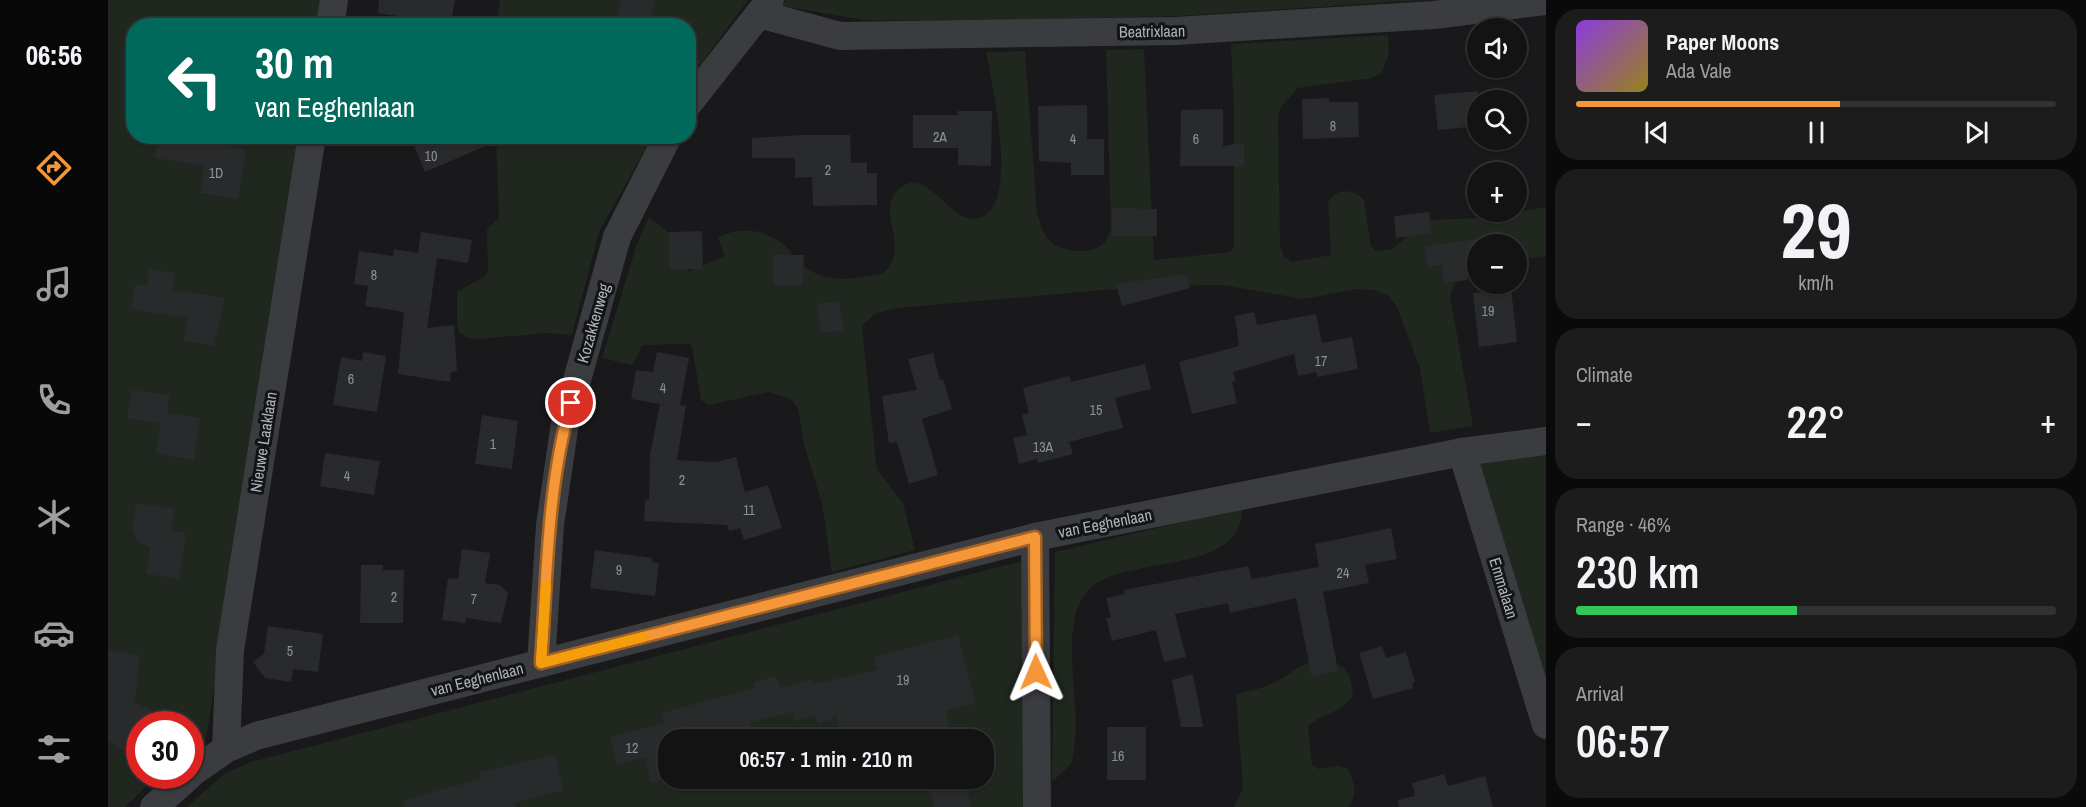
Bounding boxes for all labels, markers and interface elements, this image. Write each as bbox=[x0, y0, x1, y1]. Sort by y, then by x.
map controls bbox=[1467, 18, 1527, 294]
button: sound bbox=[1467, 18, 1527, 78]
street label: Beatrixlaan bbox=[1119, 19, 1185, 43]
text: Paper Moons bbox=[1666, 27, 1779, 57]
text: 30 m bbox=[255, 35, 334, 91]
text: 06:56 bbox=[26, 37, 82, 73]
icon: left bbox=[156, 42, 234, 120]
text: Ada Vale bbox=[1666, 57, 1731, 84]
text: van Eeghenlaan bbox=[255, 89, 415, 125]
button: search bbox=[1467, 90, 1527, 150]
icon: previous bbox=[1640, 116, 1673, 149]
icon: pause bbox=[1800, 116, 1833, 149]
icon: next bbox=[1960, 116, 1993, 149]
house number: 8 bbox=[1330, 117, 1336, 135]
house number: 2A bbox=[933, 128, 947, 146]
house number: 4 bbox=[1070, 130, 1077, 148]
house number: 6 bbox=[1193, 130, 1199, 148]
icon: directions bbox=[33, 147, 75, 189]
house number: 10 bbox=[425, 147, 437, 165]
house number: 2 bbox=[825, 161, 831, 179]
button: + bbox=[1467, 162, 1527, 222]
house number: 1D bbox=[209, 164, 223, 182]
text: 29 bbox=[1780, 177, 1852, 282]
button: − bbox=[1467, 234, 1527, 294]
icon: music bbox=[33, 263, 75, 305]
house number: 8 bbox=[371, 266, 377, 284]
text: km/h bbox=[1798, 269, 1834, 296]
street label: Kozakkenweg bbox=[571, 280, 615, 365]
house number: 19 bbox=[1482, 302, 1494, 320]
house number: 17 bbox=[1315, 352, 1327, 370]
text: Climate bbox=[1576, 361, 1633, 388]
house number: 6 bbox=[348, 370, 354, 388]
pin bbox=[545, 377, 596, 428]
icon: phone bbox=[33, 379, 75, 421]
house number: 4 bbox=[660, 379, 667, 397]
icon: arrive bbox=[554, 386, 587, 419]
street label: Nieuwe Laaklaan bbox=[244, 390, 282, 494]
text: 22° bbox=[1786, 391, 1846, 452]
text: − bbox=[1576, 399, 1592, 443]
text: + bbox=[2040, 399, 2056, 443]
house number: 15 bbox=[1090, 401, 1102, 419]
house number: 1 bbox=[490, 435, 497, 453]
house number: 13A bbox=[1033, 438, 1054, 456]
house number: 4 bbox=[344, 467, 351, 485]
house number: 2 bbox=[679, 471, 685, 489]
icon: climate bbox=[33, 496, 75, 538]
house number: 11 bbox=[743, 501, 756, 519]
street label: van Eeghenlaan bbox=[1056, 503, 1154, 543]
text: Range · 46% bbox=[1576, 511, 1671, 538]
text: 230 km bbox=[1576, 541, 1700, 602]
street label: Emmalaan bbox=[1484, 555, 1524, 621]
house number: 9 bbox=[616, 561, 622, 579]
house number: 24 bbox=[1337, 564, 1350, 582]
house number: 2 bbox=[391, 588, 397, 606]
house number: 7 bbox=[471, 590, 477, 608]
icon: car bbox=[33, 612, 75, 654]
position arrow bbox=[1004, 640, 1068, 704]
house number: 5 bbox=[287, 642, 293, 660]
street label: van Eeghenlaan bbox=[428, 657, 526, 701]
house number: 19 bbox=[897, 671, 909, 689]
text: Arrival bbox=[1576, 680, 1623, 707]
text: 06:57 bbox=[1576, 710, 1670, 771]
speed limit sign: 30 bbox=[126, 711, 204, 789]
icon: filters bbox=[33, 728, 75, 770]
house number: 12 bbox=[626, 739, 638, 757]
text: 06:57 · 1 min · 210 m bbox=[739, 744, 913, 774]
house number: 16 bbox=[1112, 747, 1124, 765]

